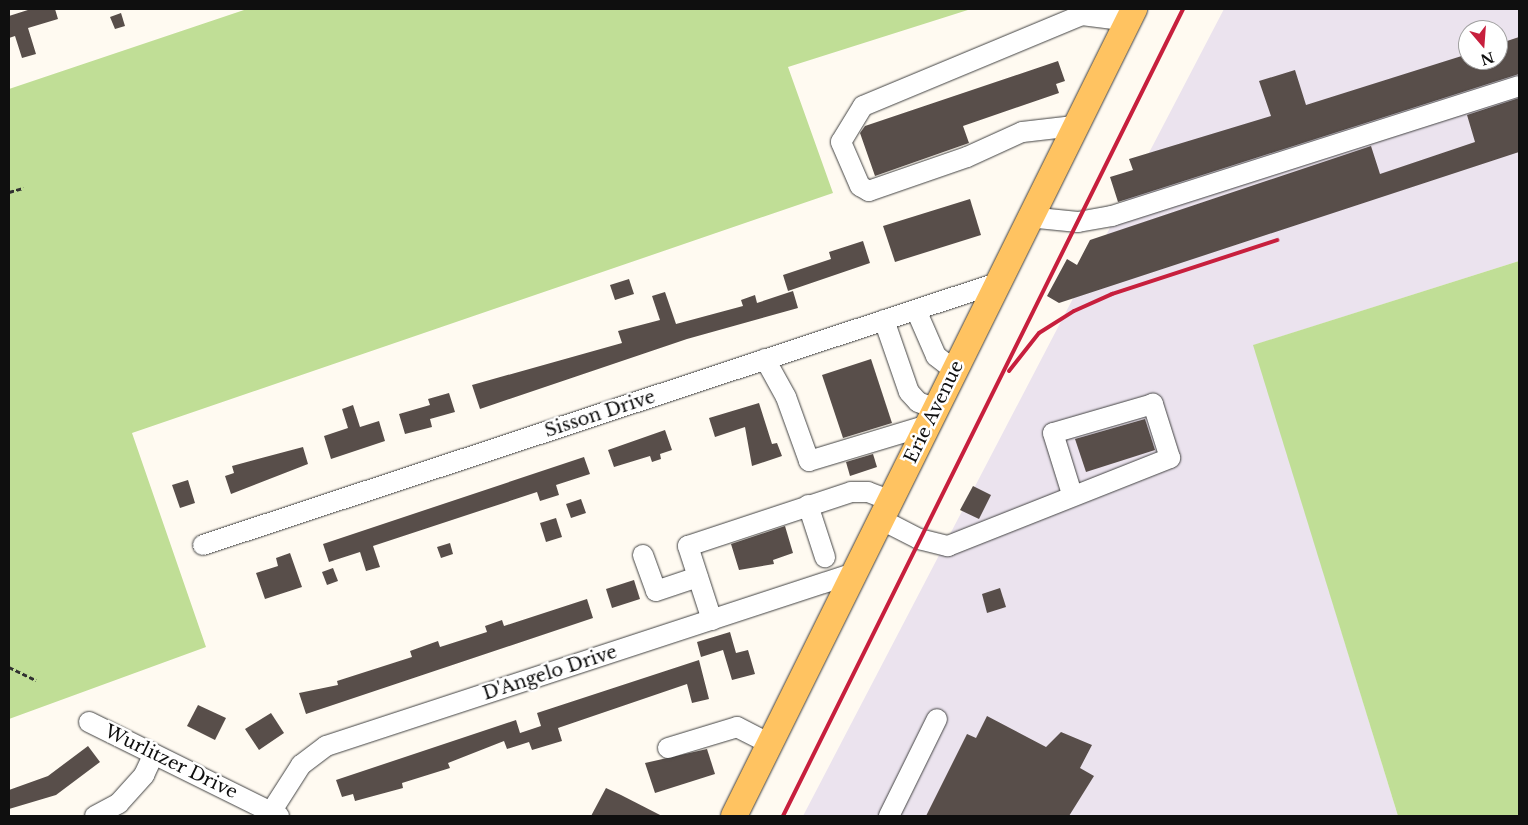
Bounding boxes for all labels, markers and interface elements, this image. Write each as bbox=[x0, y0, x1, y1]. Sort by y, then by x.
north arrow bbox=[1458, 20, 1508, 70]
text: N bbox=[1478, 48, 1496, 69]
street label: Erie Avenue bbox=[900, 357, 968, 467]
street label: Sisson Drive bbox=[542, 386, 658, 442]
street label: D'Angelo Drive bbox=[480, 641, 620, 705]
street label: Wurlitzer Drive bbox=[101, 720, 241, 804]

